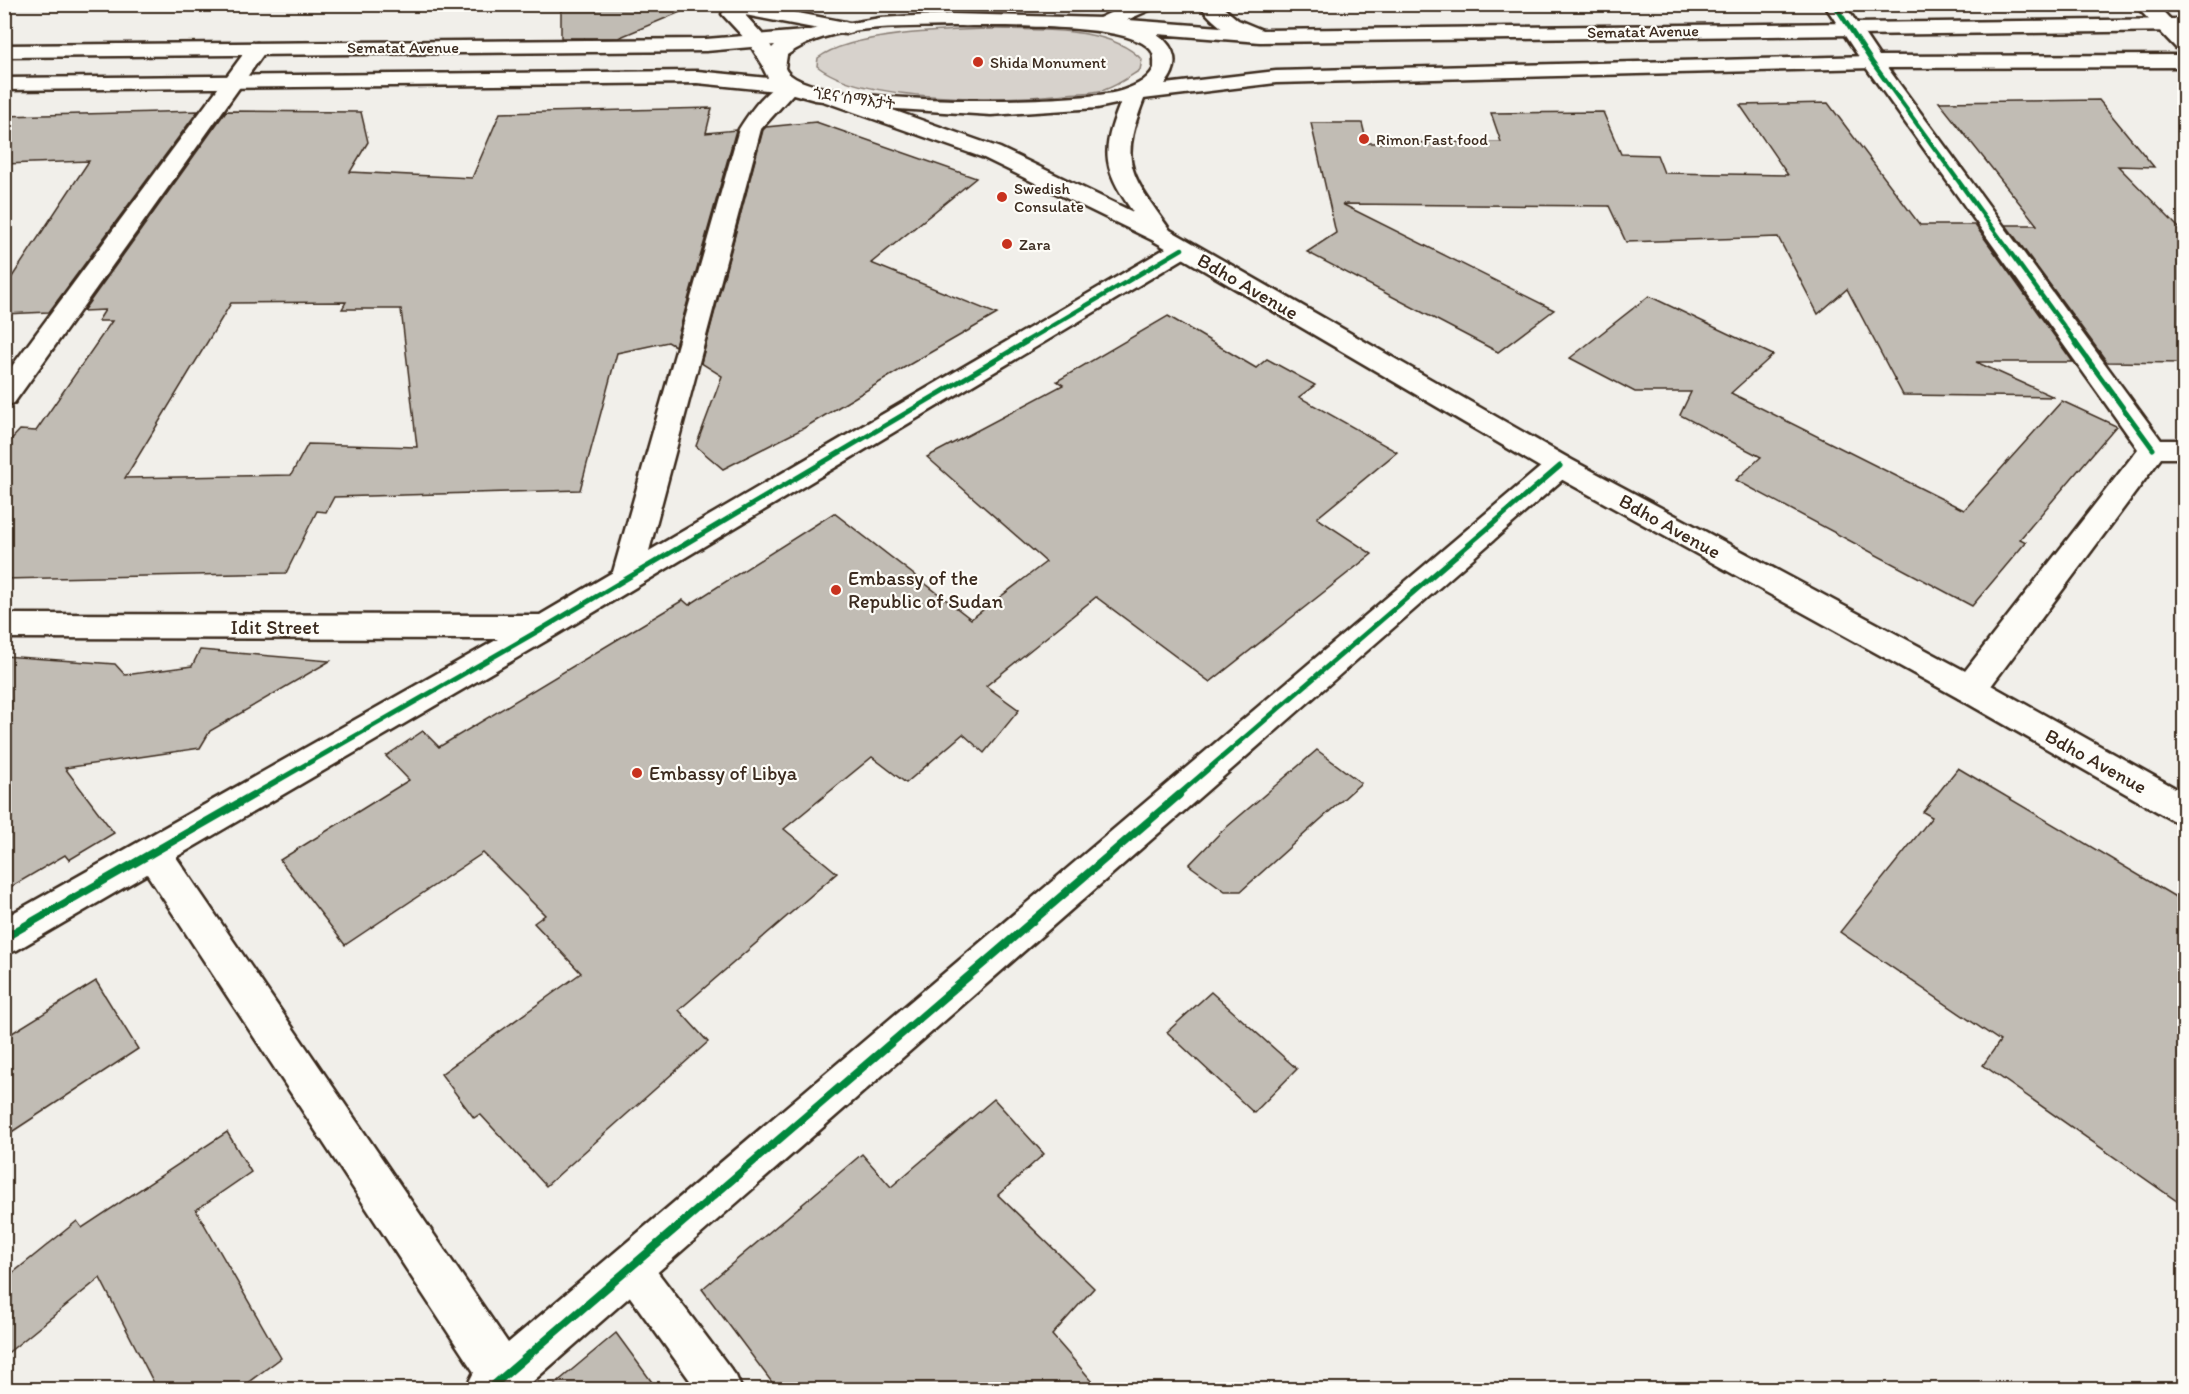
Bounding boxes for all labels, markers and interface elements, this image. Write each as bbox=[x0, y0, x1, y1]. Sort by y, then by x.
street label: Sematat Avenue bbox=[1587, 21, 1699, 42]
street label: Sematat Avenue bbox=[347, 38, 459, 57]
place label: Shida Monument bbox=[990, 53, 1106, 72]
marker: Shida Monument bbox=[971, 55, 985, 69]
street label: ጎደና ሰማእታት bbox=[812, 83, 897, 114]
place label: Rimon Fast food bbox=[1376, 130, 1488, 149]
marker: Rimon Fast food bbox=[1357, 132, 1371, 146]
place label: Swedish Consulate bbox=[1014, 179, 1084, 216]
marker: Swedish Consulate bbox=[995, 190, 1009, 204]
place label: Zara bbox=[1019, 235, 1051, 254]
marker: Zara bbox=[1000, 237, 1014, 251]
street label: Bdho Avenue bbox=[1193, 247, 1303, 325]
street label: Bdho Avenue bbox=[1615, 488, 1725, 564]
place label: Embassy of the Republic of Sudan bbox=[848, 566, 1003, 613]
marker: Embassy of the Republic of Sudan bbox=[829, 583, 843, 597]
street label: Idit Street bbox=[231, 615, 320, 639]
street label: Bdho Avenue bbox=[2041, 723, 2151, 799]
place label: Embassy of Libya bbox=[649, 761, 798, 785]
marker: Embassy of Libya bbox=[630, 766, 644, 780]

